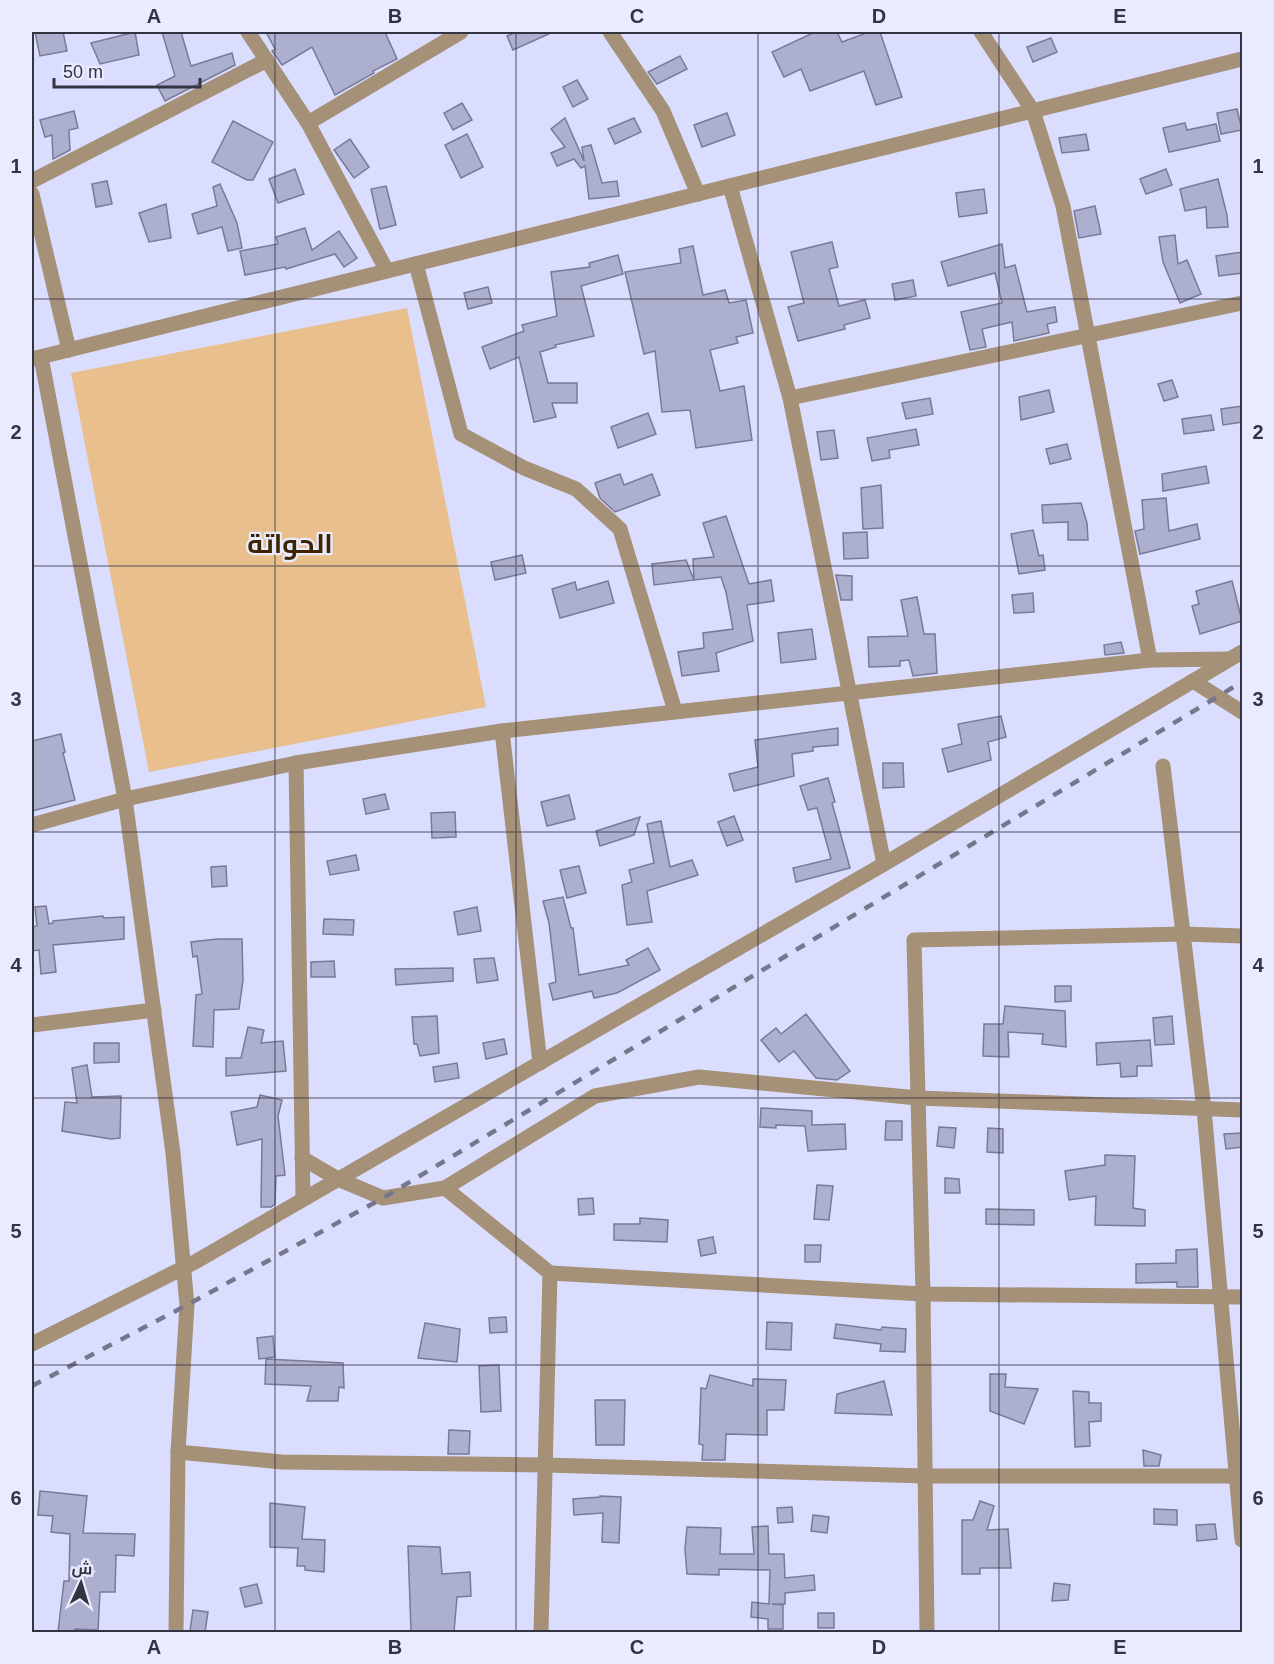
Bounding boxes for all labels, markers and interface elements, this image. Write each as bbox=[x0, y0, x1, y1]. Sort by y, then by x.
text: A bbox=[147, 5, 161, 27]
text: B bbox=[388, 5, 402, 27]
text: C bbox=[630, 5, 644, 27]
text: D bbox=[872, 5, 886, 27]
text: E bbox=[1113, 5, 1127, 27]
scale bar bbox=[54, 51, 200, 89]
text: 50 m bbox=[63, 62, 103, 82]
text: 1 bbox=[10, 155, 22, 177]
text: 1 bbox=[1252, 155, 1264, 177]
text: 2 bbox=[10, 421, 22, 443]
text: 2 bbox=[1252, 421, 1264, 443]
district label: الحواتة bbox=[247, 529, 333, 560]
text: 3 bbox=[10, 688, 22, 710]
text: 3 bbox=[1252, 688, 1264, 710]
text: 4 bbox=[10, 954, 22, 976]
text: 4 bbox=[1252, 954, 1264, 976]
text: 5 bbox=[10, 1220, 22, 1242]
text: 5 bbox=[1252, 1220, 1264, 1242]
text: 6 bbox=[10, 1487, 22, 1509]
text: 6 bbox=[1252, 1487, 1264, 1509]
north arrow bbox=[51, 1553, 111, 1613]
text: ش bbox=[71, 1559, 93, 1579]
text: A bbox=[147, 1636, 161, 1658]
text: B bbox=[388, 1636, 402, 1658]
text: C bbox=[630, 1636, 644, 1658]
text: D bbox=[872, 1636, 886, 1658]
text: E bbox=[1113, 1636, 1127, 1658]

